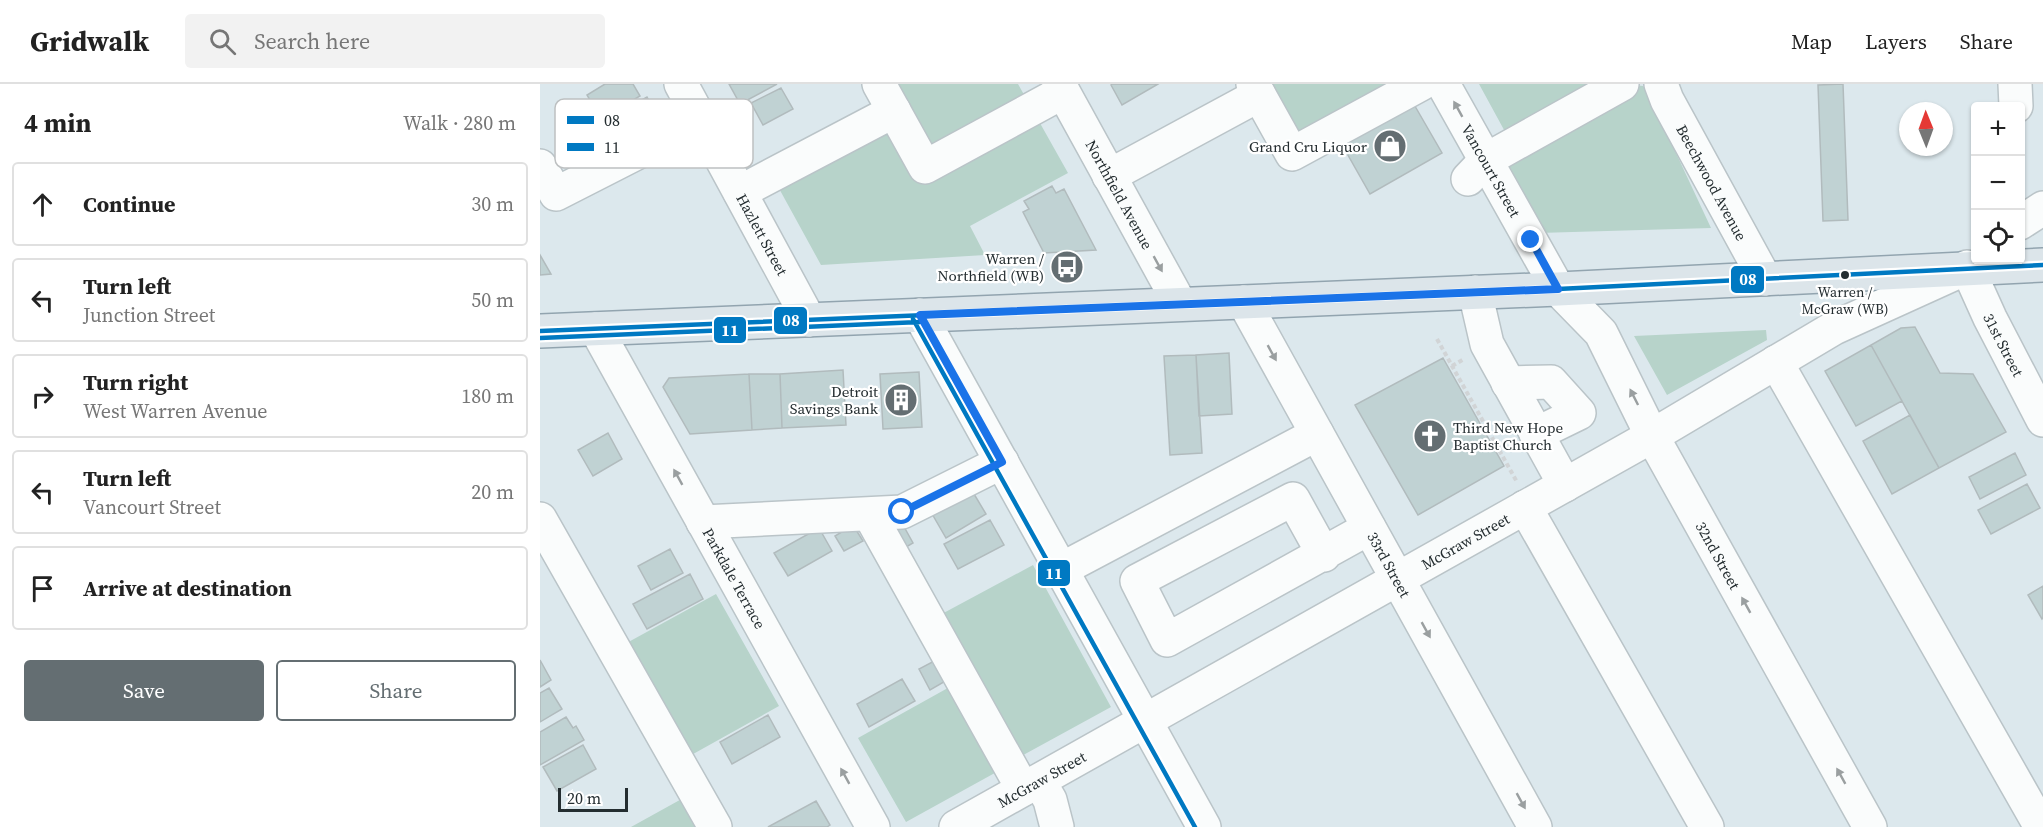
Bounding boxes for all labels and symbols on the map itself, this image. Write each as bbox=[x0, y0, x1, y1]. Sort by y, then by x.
legend bbox=[555, 99, 753, 168]
one-way arrow bbox=[1453, 101, 1463, 118]
north arrow bbox=[1899, 102, 1953, 156]
text: 08 bbox=[604, 109, 620, 131]
street label: Vancourt Street bbox=[1457, 120, 1526, 221]
street label: Beechwood Avenue bbox=[1672, 121, 1753, 244]
shop icon: Grand Cru Liquor bbox=[1372, 128, 1408, 164]
text: 11 bbox=[604, 136, 620, 158]
street label: Northfield Avenue bbox=[1081, 136, 1158, 253]
place label: Grand Cru Liquor bbox=[1249, 136, 1368, 157]
street label: Hazlett Street bbox=[732, 190, 793, 279]
route end bbox=[1517, 226, 1543, 252]
place label: Warren / Northfield (WB) bbox=[938, 248, 1044, 286]
bus stop icon: Warren / Northfield (WB) bbox=[1049, 249, 1085, 285]
one-way arrow bbox=[1152, 256, 1163, 272]
line badge: 08 bbox=[1730, 265, 1765, 294]
text: 08 bbox=[1739, 268, 1757, 290]
marker: Warren / McGraw (WB) bbox=[1839, 269, 1851, 281]
place label: Warren / McGraw (WB) bbox=[1802, 282, 1888, 319]
line badge: 08 bbox=[773, 306, 808, 335]
text: 08 bbox=[782, 309, 800, 331]
street label: 31st Street bbox=[1979, 310, 2029, 380]
line badge: 11 bbox=[713, 316, 747, 344]
text: 11 bbox=[721, 319, 739, 341]
one-way arrow bbox=[1267, 345, 1277, 362]
place label: Detroit Savings Bank bbox=[790, 381, 879, 419]
building icon: Detroit Savings Bank bbox=[883, 382, 919, 418]
one-way arrow bbox=[1629, 389, 1638, 406]
place label: Third New Hope Baptist Church bbox=[1453, 417, 1563, 455]
church icon: Third New Hope Baptist Church bbox=[1412, 418, 1448, 454]
one-way arrow bbox=[673, 469, 684, 485]
route start bbox=[888, 498, 914, 524]
street label: McGraw Street bbox=[1417, 508, 1513, 574]
street label: 32nd Street bbox=[1691, 517, 1746, 593]
street label: Parkdale Terrace bbox=[698, 524, 771, 633]
street label: 33rd Street bbox=[1363, 528, 1416, 601]
line badge: 11 bbox=[1037, 559, 1071, 587]
text: 11 bbox=[1045, 562, 1063, 584]
one-way arrow bbox=[1742, 597, 1752, 614]
one-way arrow bbox=[1421, 622, 1431, 639]
street label: McGraw Street bbox=[994, 746, 1089, 812]
one-way arrow bbox=[1836, 767, 1846, 784]
one-way arrow bbox=[839, 768, 850, 784]
scale bar bbox=[558, 785, 628, 812]
one-way arrow bbox=[1516, 793, 1526, 810]

